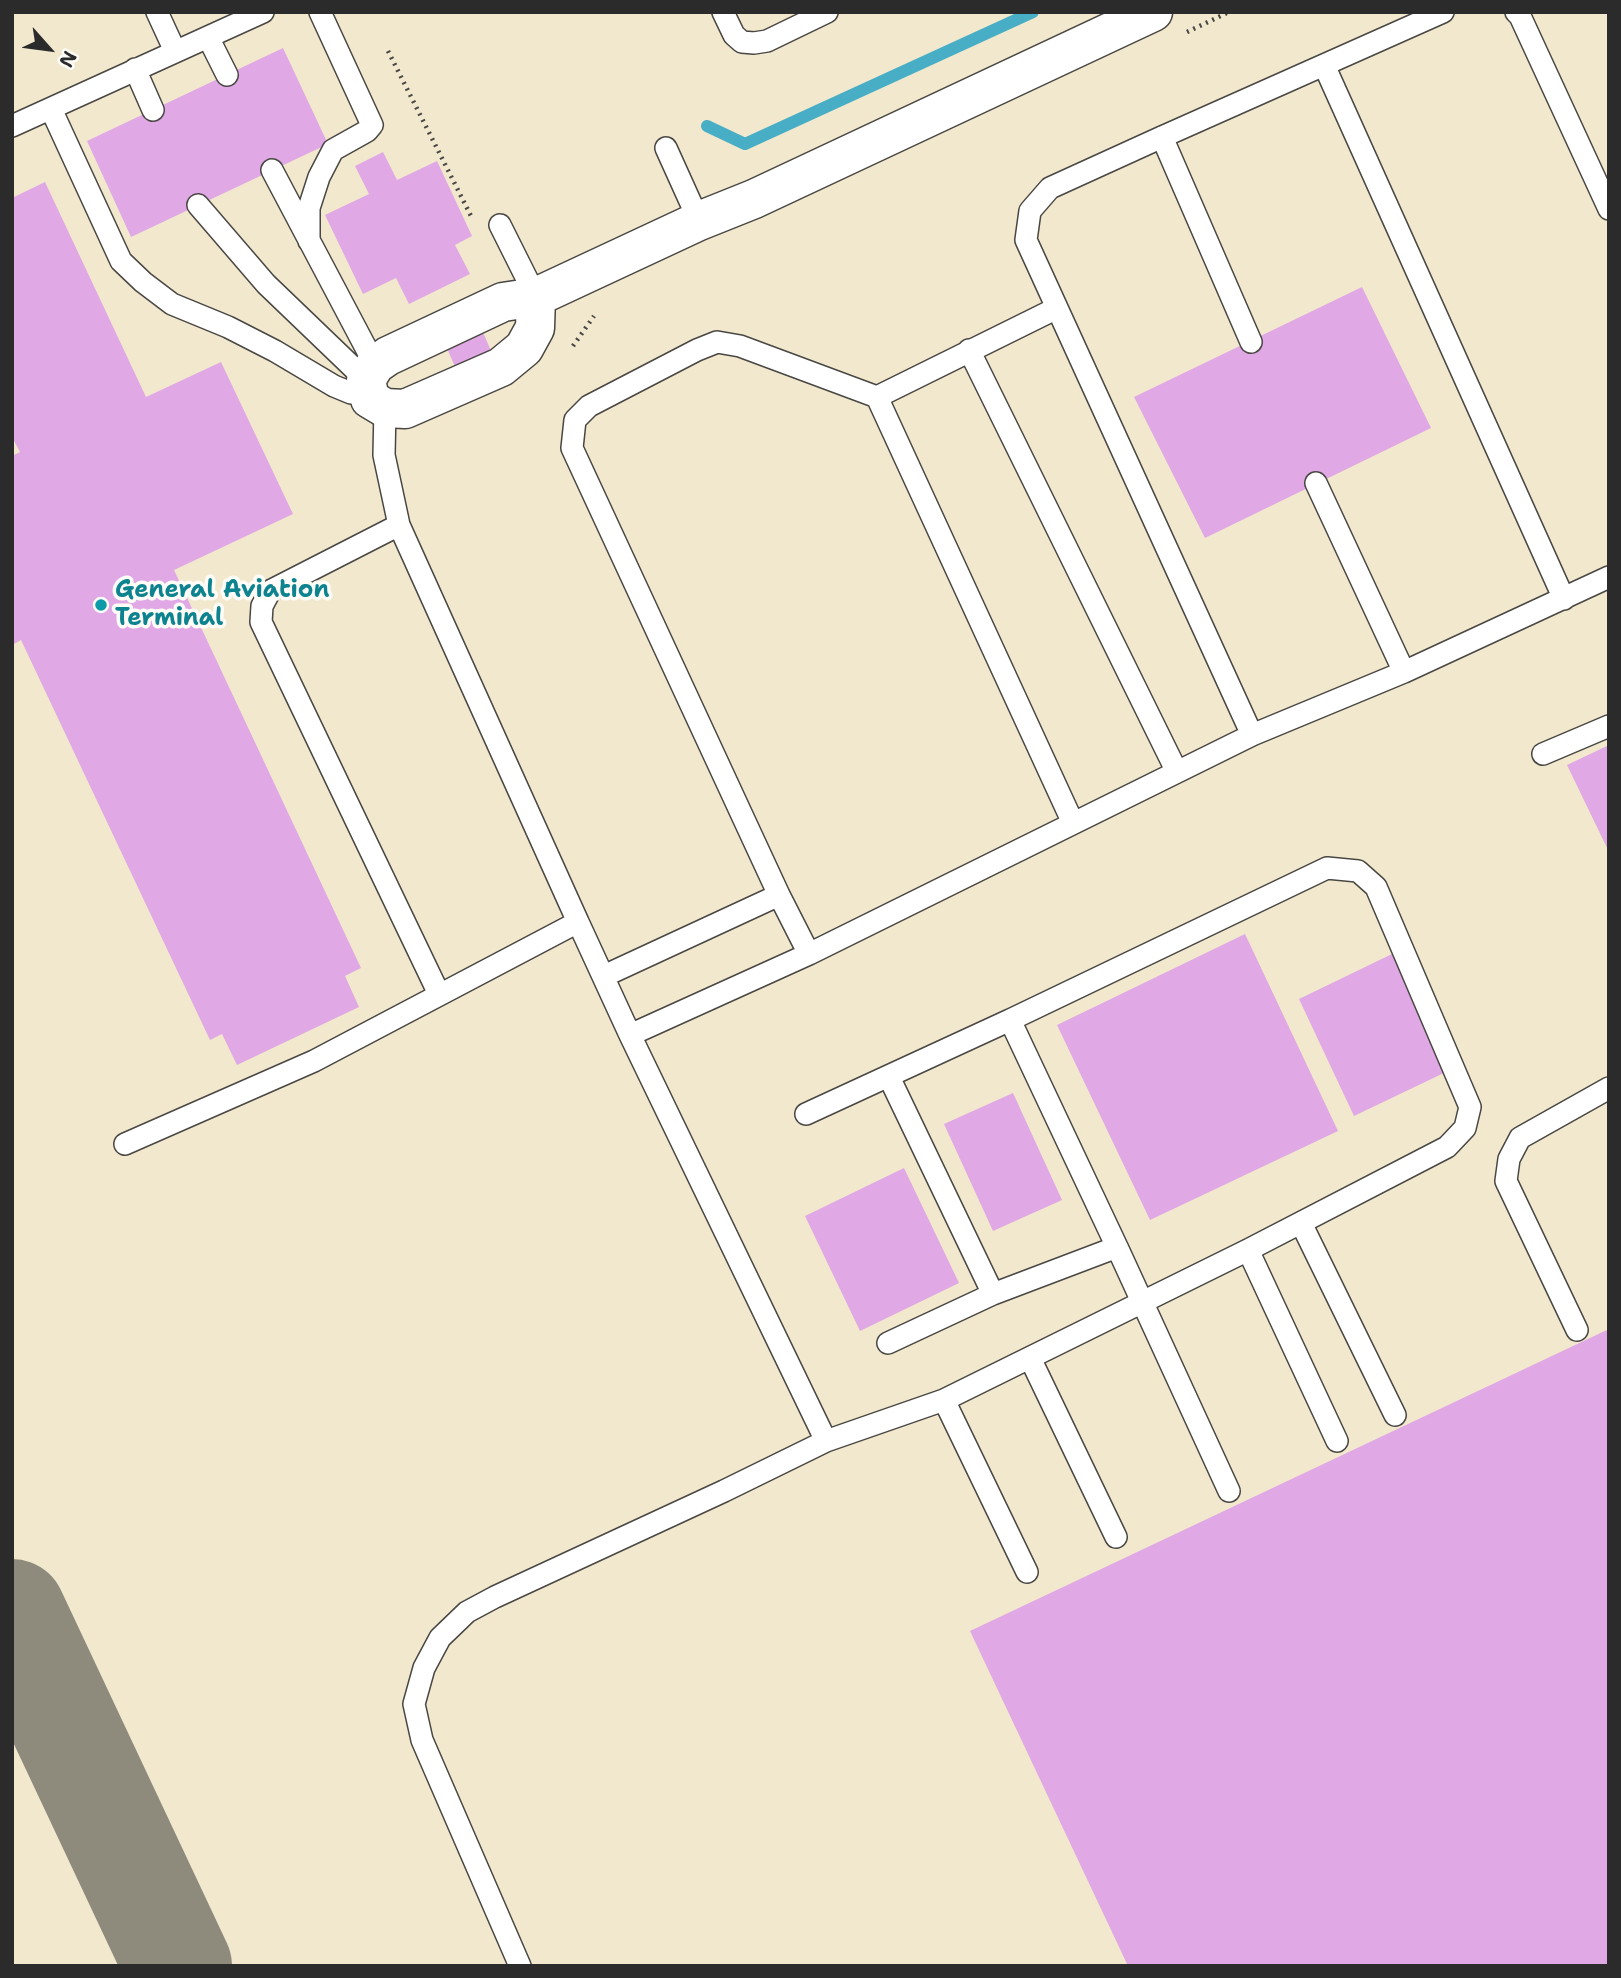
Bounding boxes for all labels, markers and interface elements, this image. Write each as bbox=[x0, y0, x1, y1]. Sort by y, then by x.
north arrow bbox=[14, 14, 84, 84]
text: N bbox=[53, 47, 83, 72]
place label: General Aviation Terminal bbox=[115, 577, 329, 633]
marker: General Aviation Terminal bbox=[93, 597, 109, 613]

